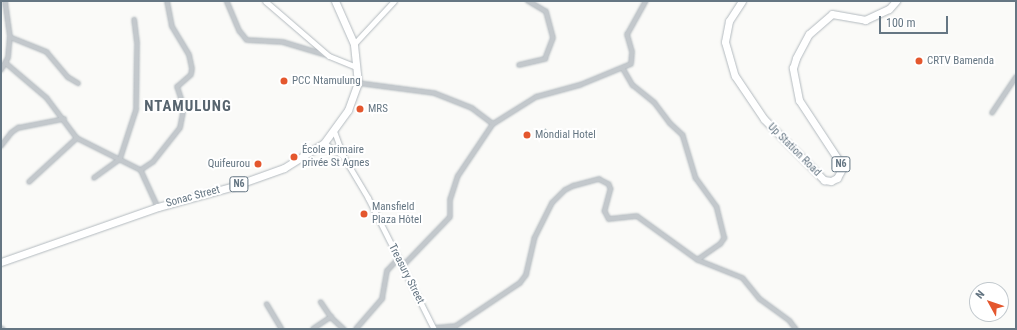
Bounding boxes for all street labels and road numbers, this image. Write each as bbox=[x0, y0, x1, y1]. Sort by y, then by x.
street label: Up Station Road bbox=[765, 121, 823, 179]
road number: N6 bbox=[831, 156, 851, 172]
road number: N6 bbox=[229, 176, 249, 192]
street label: Sonac Street bbox=[165, 183, 221, 211]
street label: Treasury Street bbox=[385, 242, 427, 306]

